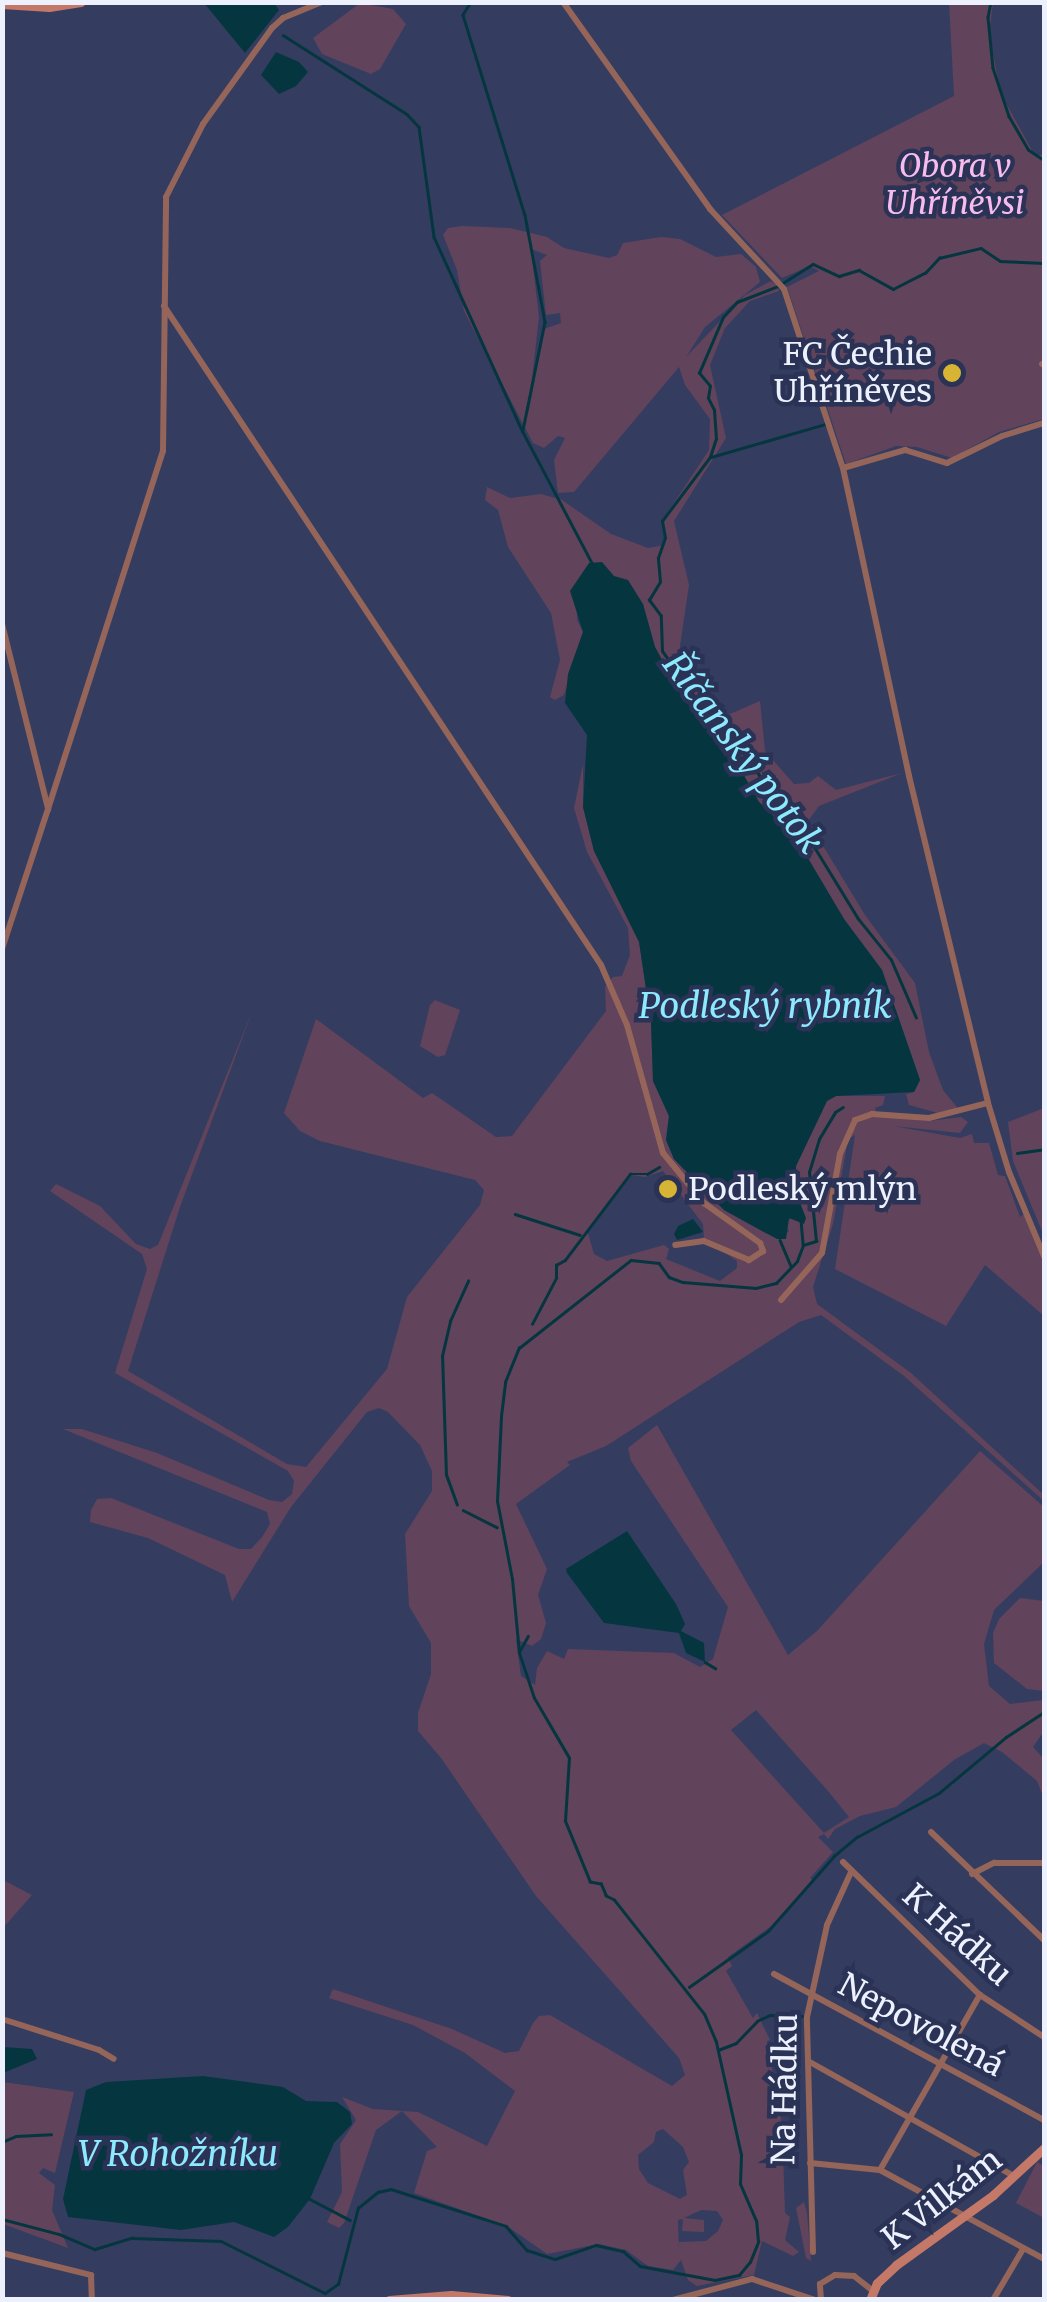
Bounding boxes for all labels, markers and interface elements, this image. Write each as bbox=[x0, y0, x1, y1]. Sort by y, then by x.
park label: Obora v Uhříněvsi bbox=[885, 148, 1025, 223]
place label: FC Čechie Uhříněves bbox=[774, 336, 932, 411]
marker: FC Čechie Uhříněves bbox=[941, 362, 963, 384]
water label: Říčanský potok bbox=[654, 645, 832, 861]
water label: Podleský rybník bbox=[638, 985, 892, 1027]
place label: Podleský mlýn bbox=[688, 1170, 917, 1208]
marker: Podleský mlýn bbox=[657, 1178, 679, 1200]
street label: K Hádku bbox=[895, 1876, 1019, 1994]
street label: Nepovolená bbox=[832, 1965, 1010, 2085]
street label: Na Hádku bbox=[764, 2013, 806, 2165]
water label: V Rohožníku bbox=[78, 2133, 278, 2175]
street label: K Vilkám bbox=[875, 2140, 1009, 2258]

